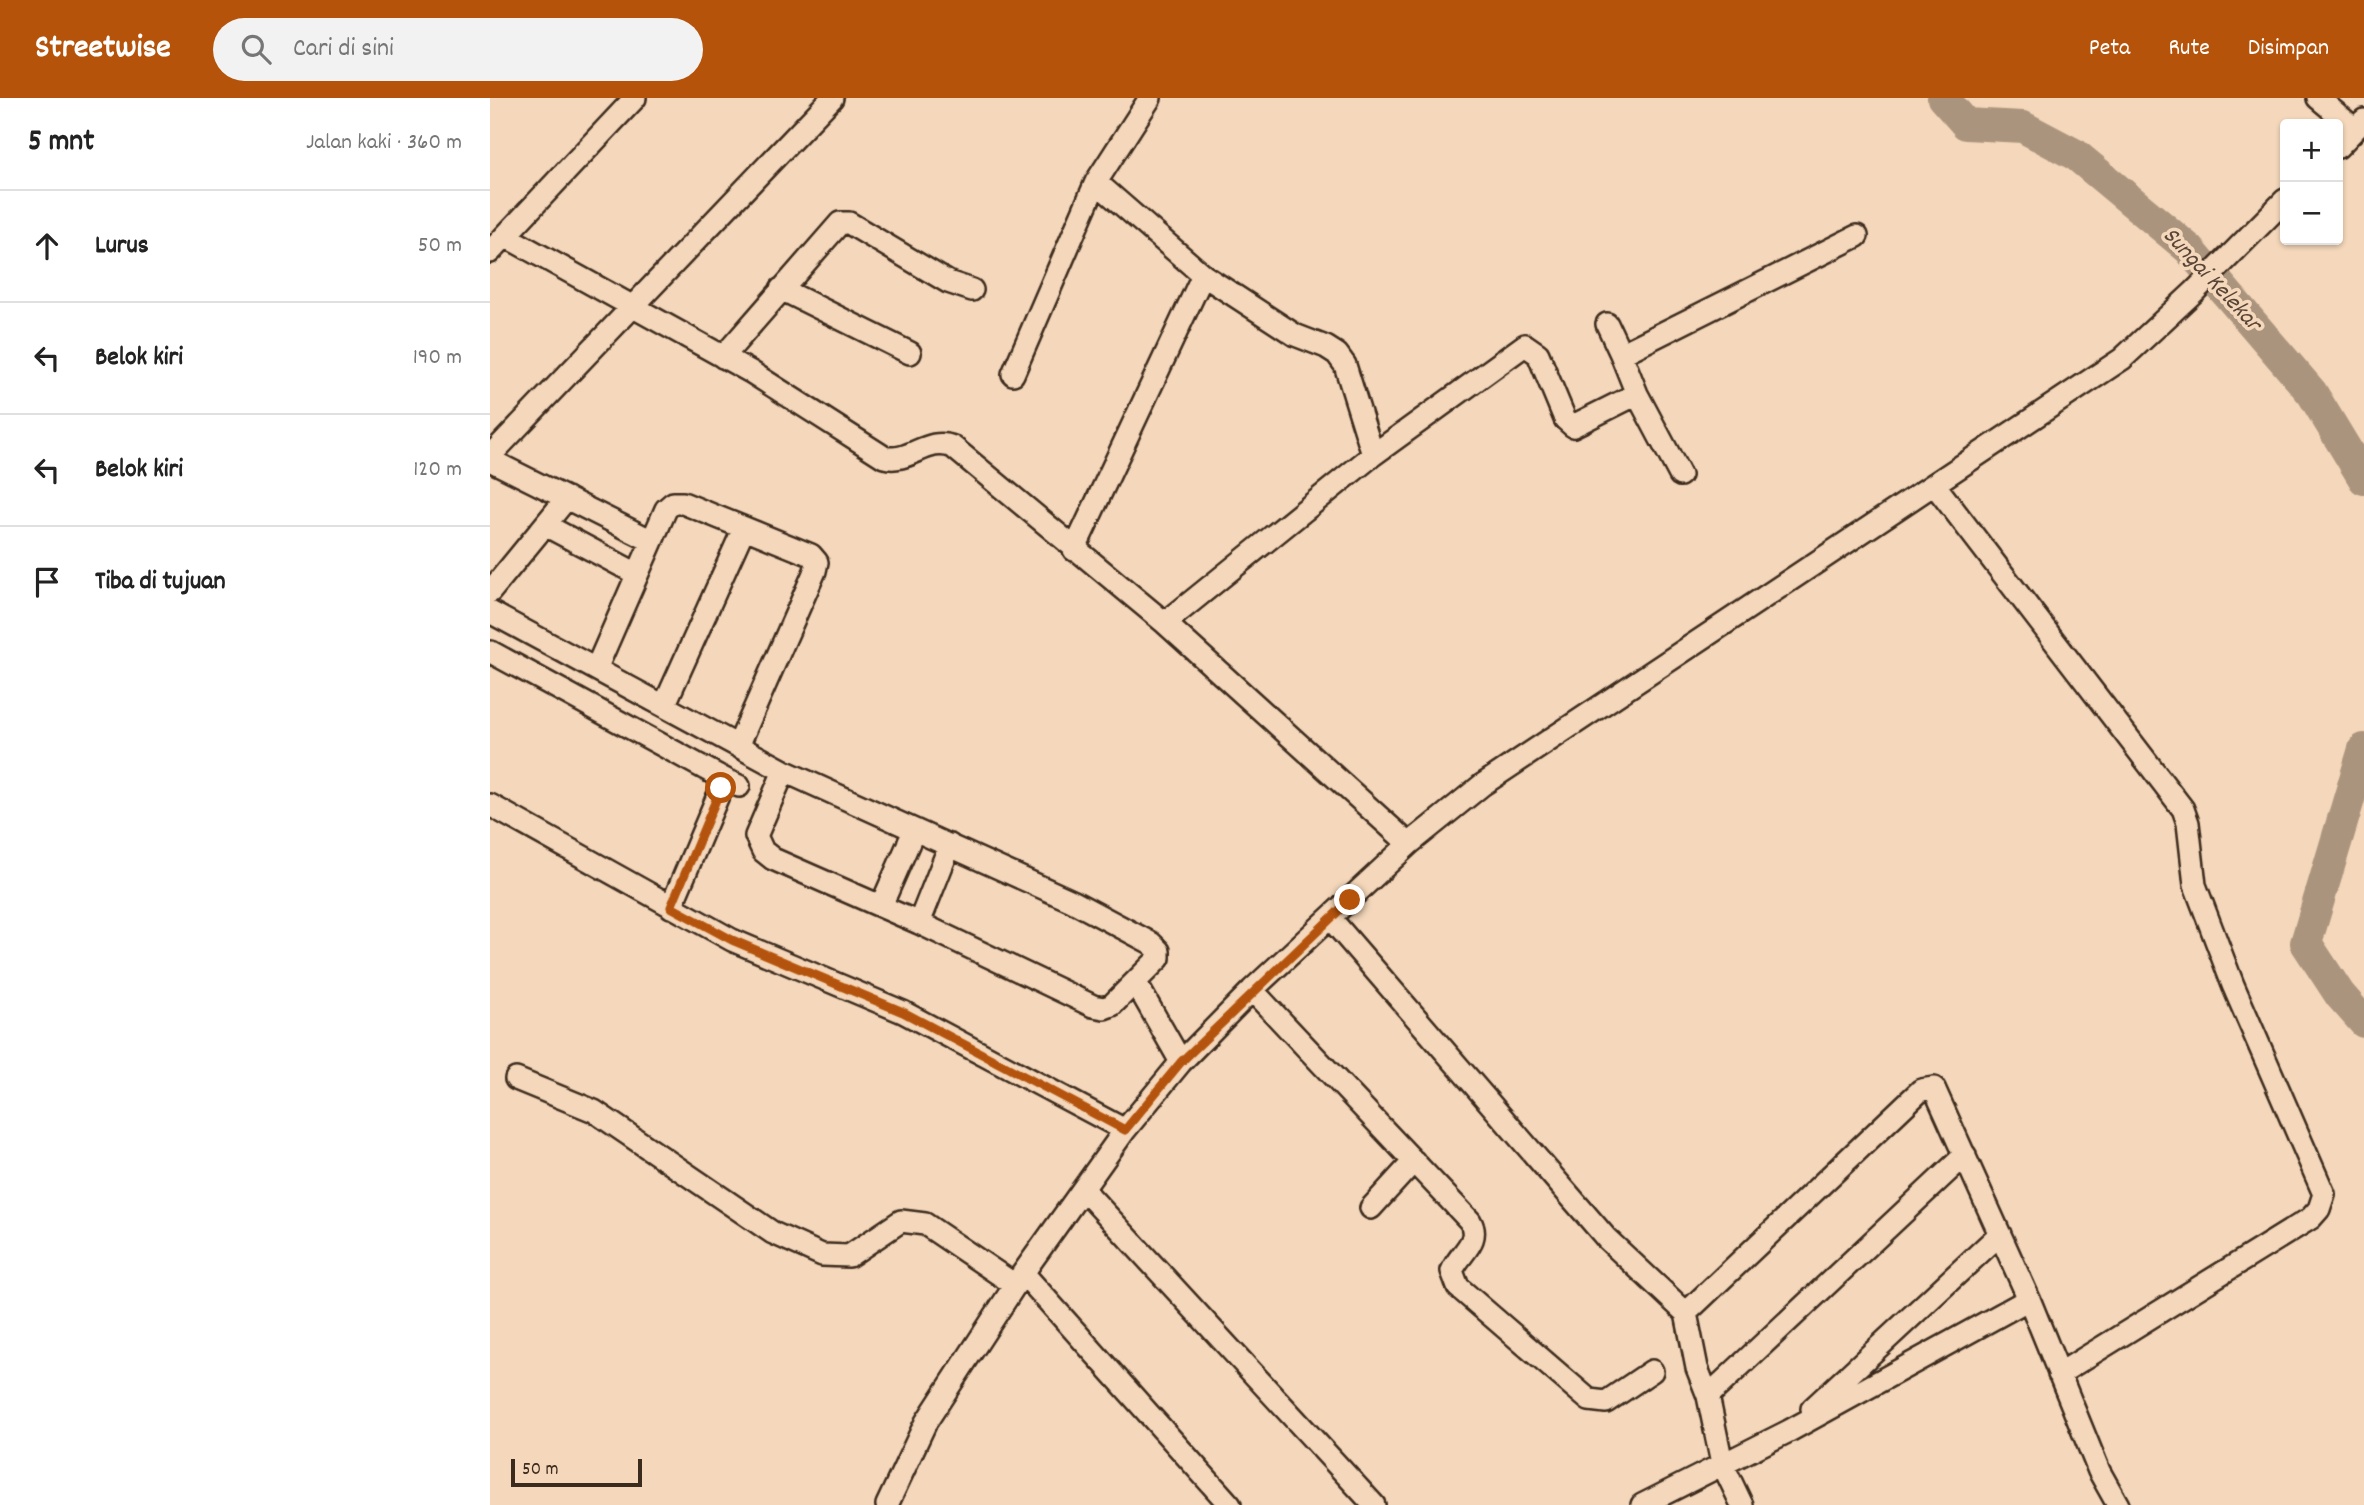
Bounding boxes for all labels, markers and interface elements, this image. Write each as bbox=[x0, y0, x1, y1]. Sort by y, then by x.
search box bbox=[213, 18, 703, 81]
text: Streetwise bbox=[35, 26, 171, 73]
icon: search bbox=[237, 30, 275, 68]
text: Cari di sini bbox=[293, 31, 394, 68]
text: Peta bbox=[2089, 32, 2130, 66]
text: Rute bbox=[2168, 32, 2210, 66]
text: Disimpan bbox=[2248, 32, 2329, 66]
map controls bbox=[2280, 119, 2343, 245]
button: + bbox=[2280, 119, 2343, 182]
text: 5 mnt bbox=[28, 122, 94, 165]
text: Jalan kaki · 360 m bbox=[306, 127, 462, 160]
button: − bbox=[2280, 182, 2343, 245]
water label: Sungai Kelekar bbox=[2154, 220, 2270, 342]
icon: ahead bbox=[28, 227, 66, 265]
text: Lurus bbox=[95, 228, 149, 265]
text: 50 m bbox=[418, 230, 462, 263]
icon: left bbox=[28, 339, 66, 377]
text: Belok kiri bbox=[95, 340, 183, 377]
text: 190 m bbox=[413, 342, 462, 375]
icon: left bbox=[28, 451, 66, 489]
text: Belok kiri bbox=[95, 452, 183, 489]
text: 120 m bbox=[413, 454, 462, 487]
icon: arrive bbox=[28, 563, 66, 601]
text: Tiba di tujuan bbox=[95, 564, 226, 601]
route start bbox=[705, 772, 736, 803]
route end bbox=[1334, 884, 1365, 915]
scale bar bbox=[511, 1456, 642, 1488]
text: 50 m bbox=[522, 1457, 559, 1484]

